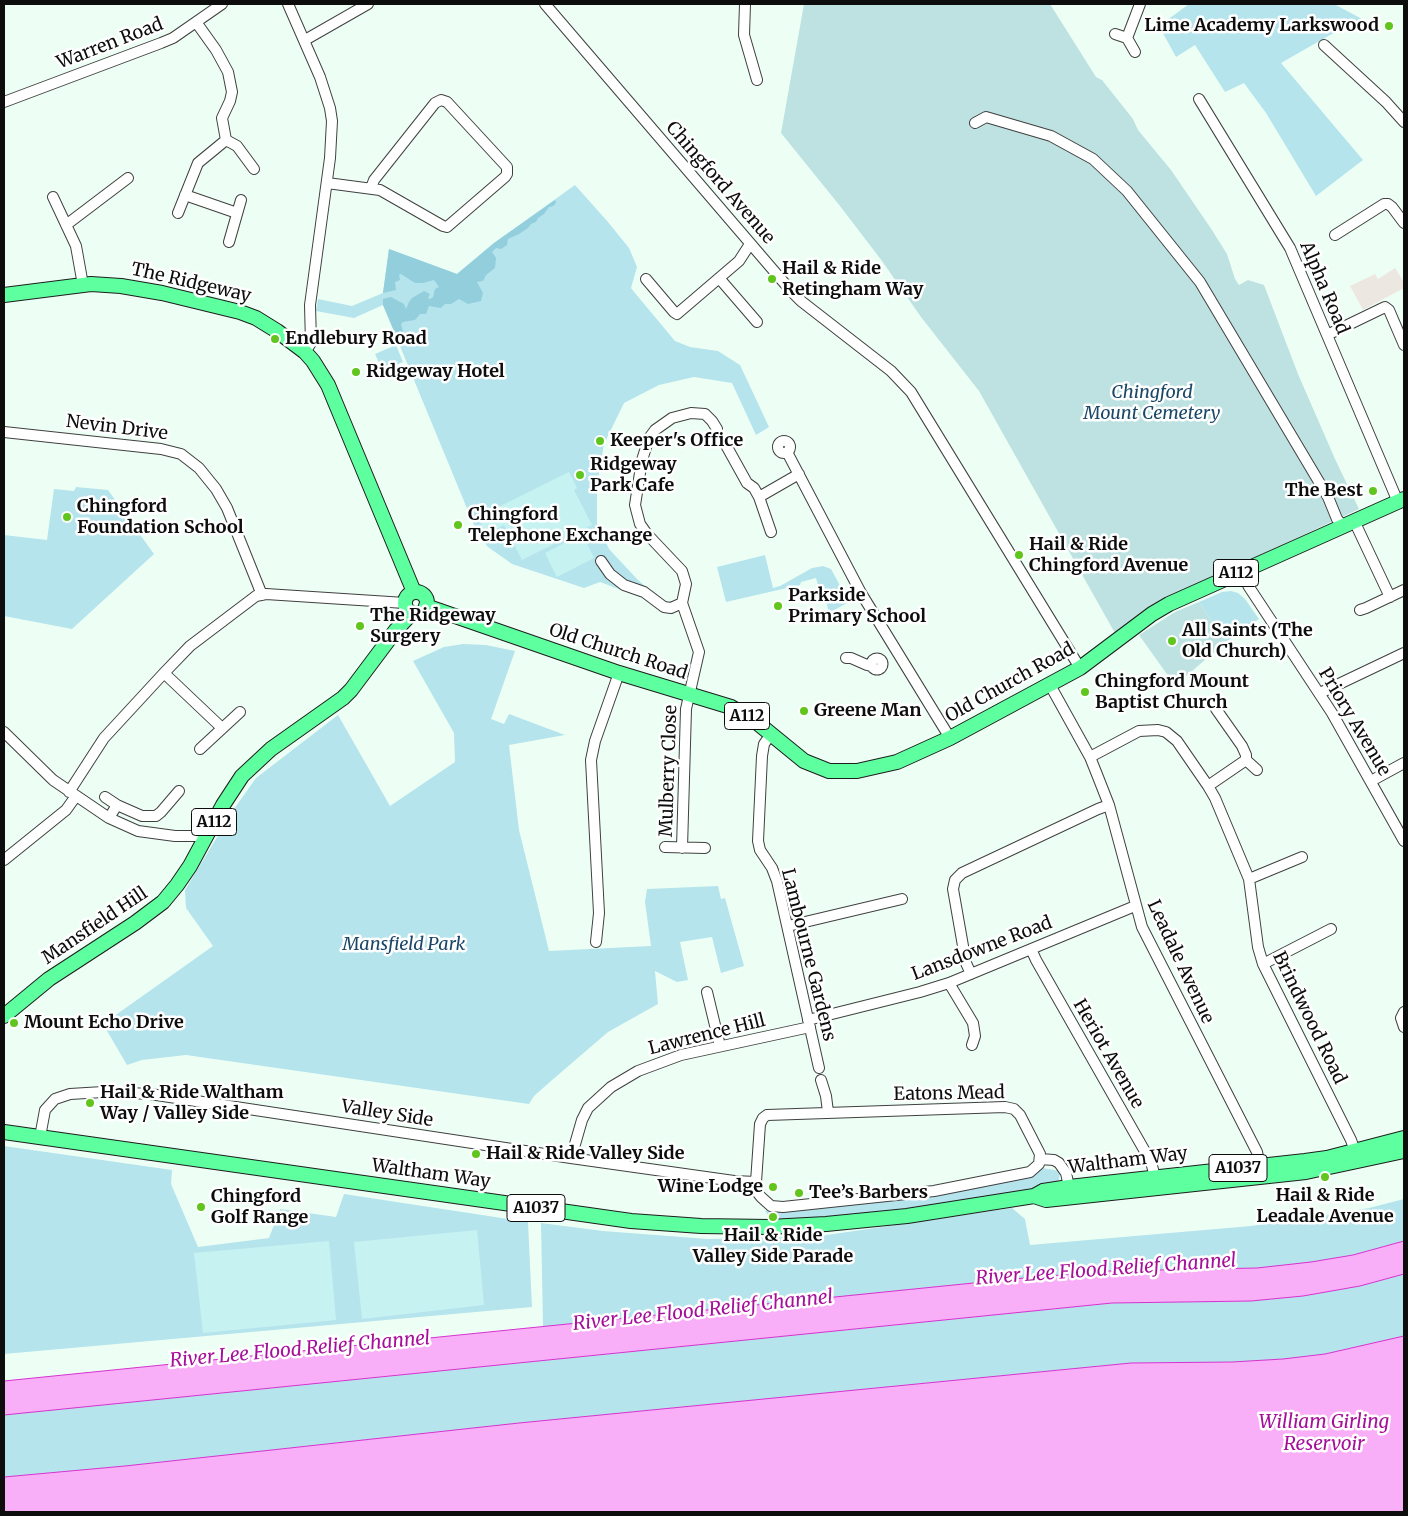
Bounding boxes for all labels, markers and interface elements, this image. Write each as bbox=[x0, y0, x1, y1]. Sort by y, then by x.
street label: Warren Road bbox=[54, 14, 166, 74]
place label: Lime Academy Larkswood bbox=[1144, 15, 1379, 37]
marker: Lime Academy Larkswood bbox=[1383, 20, 1395, 32]
street label: Chingford Avenue bbox=[661, 117, 779, 249]
street label: Alpha Road bbox=[1295, 238, 1353, 338]
place label: Hail & Ride Retingham Way bbox=[782, 258, 923, 300]
street label: The Ridgeway bbox=[129, 259, 253, 307]
marker: Hail & Ride Retingham Way bbox=[766, 273, 778, 285]
place label: Endlebury Road bbox=[285, 328, 427, 350]
marker: Endlebury Road bbox=[269, 333, 281, 345]
place label: Ridgeway Hotel bbox=[366, 361, 505, 383]
marker: Ridgeway Hotel bbox=[350, 366, 362, 378]
park label: Chingford Mount Cemetery bbox=[1084, 382, 1220, 424]
street label: Nevin Drive bbox=[65, 411, 169, 445]
place label: Keeper's Office bbox=[610, 430, 743, 452]
marker: Keeper's Office bbox=[594, 435, 606, 447]
place label: Ridgeway Park Cafe bbox=[590, 454, 677, 496]
marker: Ridgeway Park Cafe bbox=[574, 469, 586, 481]
place label: The Best bbox=[1285, 480, 1363, 502]
marker: The Best bbox=[1367, 485, 1379, 497]
place label: Chingford Foundation School bbox=[77, 496, 243, 538]
place label: Chingford Telephone Exchange bbox=[468, 504, 652, 546]
marker: Chingford Foundation School bbox=[61, 511, 73, 523]
marker: Chingford Telephone Exchange bbox=[452, 519, 464, 531]
place label: Hail & Ride Chingford Avenue bbox=[1029, 534, 1188, 576]
marker: Hail & Ride Chingford Avenue bbox=[1013, 549, 1025, 561]
road number: A112 bbox=[1214, 560, 1258, 586]
place label: Parkside Primary School bbox=[788, 585, 926, 628]
marker: Parkside Primary School bbox=[772, 600, 784, 612]
place label: The Ridgeway Surgery bbox=[370, 605, 496, 648]
street label: Old Church Road bbox=[546, 619, 690, 685]
marker: The Ridgeway Surgery bbox=[354, 620, 366, 632]
place label: All Saints (The Old Church) bbox=[1182, 620, 1313, 662]
marker: All Saints (The Old Church) bbox=[1166, 635, 1178, 647]
street label: Old Church Road bbox=[942, 639, 1078, 727]
street label: Priory Avenue bbox=[1313, 664, 1395, 780]
place label: Chingford Mount Baptist Church bbox=[1095, 671, 1249, 714]
marker: Chingford Mount Baptist Church bbox=[1079, 686, 1091, 698]
place label: Greene Man bbox=[814, 700, 921, 722]
road number: A112 bbox=[724, 702, 770, 729]
street label: Mulberry Close bbox=[656, 705, 682, 837]
marker: Greene Man bbox=[798, 705, 810, 717]
road number: A112 bbox=[192, 809, 236, 836]
street label: Lambourne Gardens bbox=[776, 866, 840, 1044]
street label: Mansfield Hill bbox=[38, 883, 152, 969]
street label: Leadale Avenue bbox=[1142, 897, 1218, 1027]
street label: Lansdowne Road bbox=[909, 912, 1055, 986]
park label: Mansfield Park bbox=[343, 934, 465, 956]
street label: Brindwood Road bbox=[1268, 948, 1350, 1088]
street label: Heriot Avenue bbox=[1068, 996, 1148, 1112]
street label: Lawrence Hill bbox=[646, 1010, 768, 1060]
place label: Mount Echo Drive bbox=[24, 1012, 184, 1034]
marker: Mount Echo Drive bbox=[8, 1017, 20, 1029]
place label: Hail & Ride Waltham Way / Valley Side bbox=[100, 1082, 284, 1124]
street label: Eatons Mead bbox=[893, 1082, 1005, 1106]
street label: Valley Side bbox=[340, 1096, 434, 1132]
marker: Hail & Ride Waltham Way / Valley Side bbox=[84, 1097, 96, 1109]
place label: Hail & Ride Valley Side bbox=[486, 1143, 684, 1165]
street label: Waltham Way bbox=[1067, 1143, 1189, 1179]
marker: Hail & Ride Valley Side bbox=[470, 1148, 482, 1160]
road number: A1037 bbox=[1209, 1154, 1267, 1182]
street label: Waltham Way bbox=[370, 1155, 492, 1193]
marker: Hail & Ride Leadale Avenue bbox=[1319, 1171, 1331, 1183]
place label: Wine Lodge bbox=[658, 1176, 763, 1198]
marker: Wine Lodge bbox=[767, 1181, 779, 1193]
place label: Tee’s Barbers bbox=[809, 1182, 928, 1204]
place label: Hail & Ride Leadale Avenue bbox=[1256, 1185, 1394, 1228]
place label: Chingford Golf Range bbox=[211, 1186, 308, 1228]
marker: Tee’s Barbers bbox=[793, 1187, 805, 1199]
road number: A1037 bbox=[507, 1194, 565, 1222]
marker: Chingford Golf Range bbox=[195, 1201, 207, 1213]
marker: Hail & Ride Valley Side Parade bbox=[767, 1211, 779, 1223]
place label: Hail & Ride Valley Side Parade bbox=[693, 1225, 853, 1268]
water label: River Lee Flood Relief Channel bbox=[975, 1250, 1237, 1290]
water label: River Lee Flood Relief Channel bbox=[572, 1286, 834, 1336]
water label: River Lee Flood Relief Channel bbox=[169, 1327, 431, 1373]
water label: William Girling Reservoir bbox=[1259, 1412, 1389, 1456]

